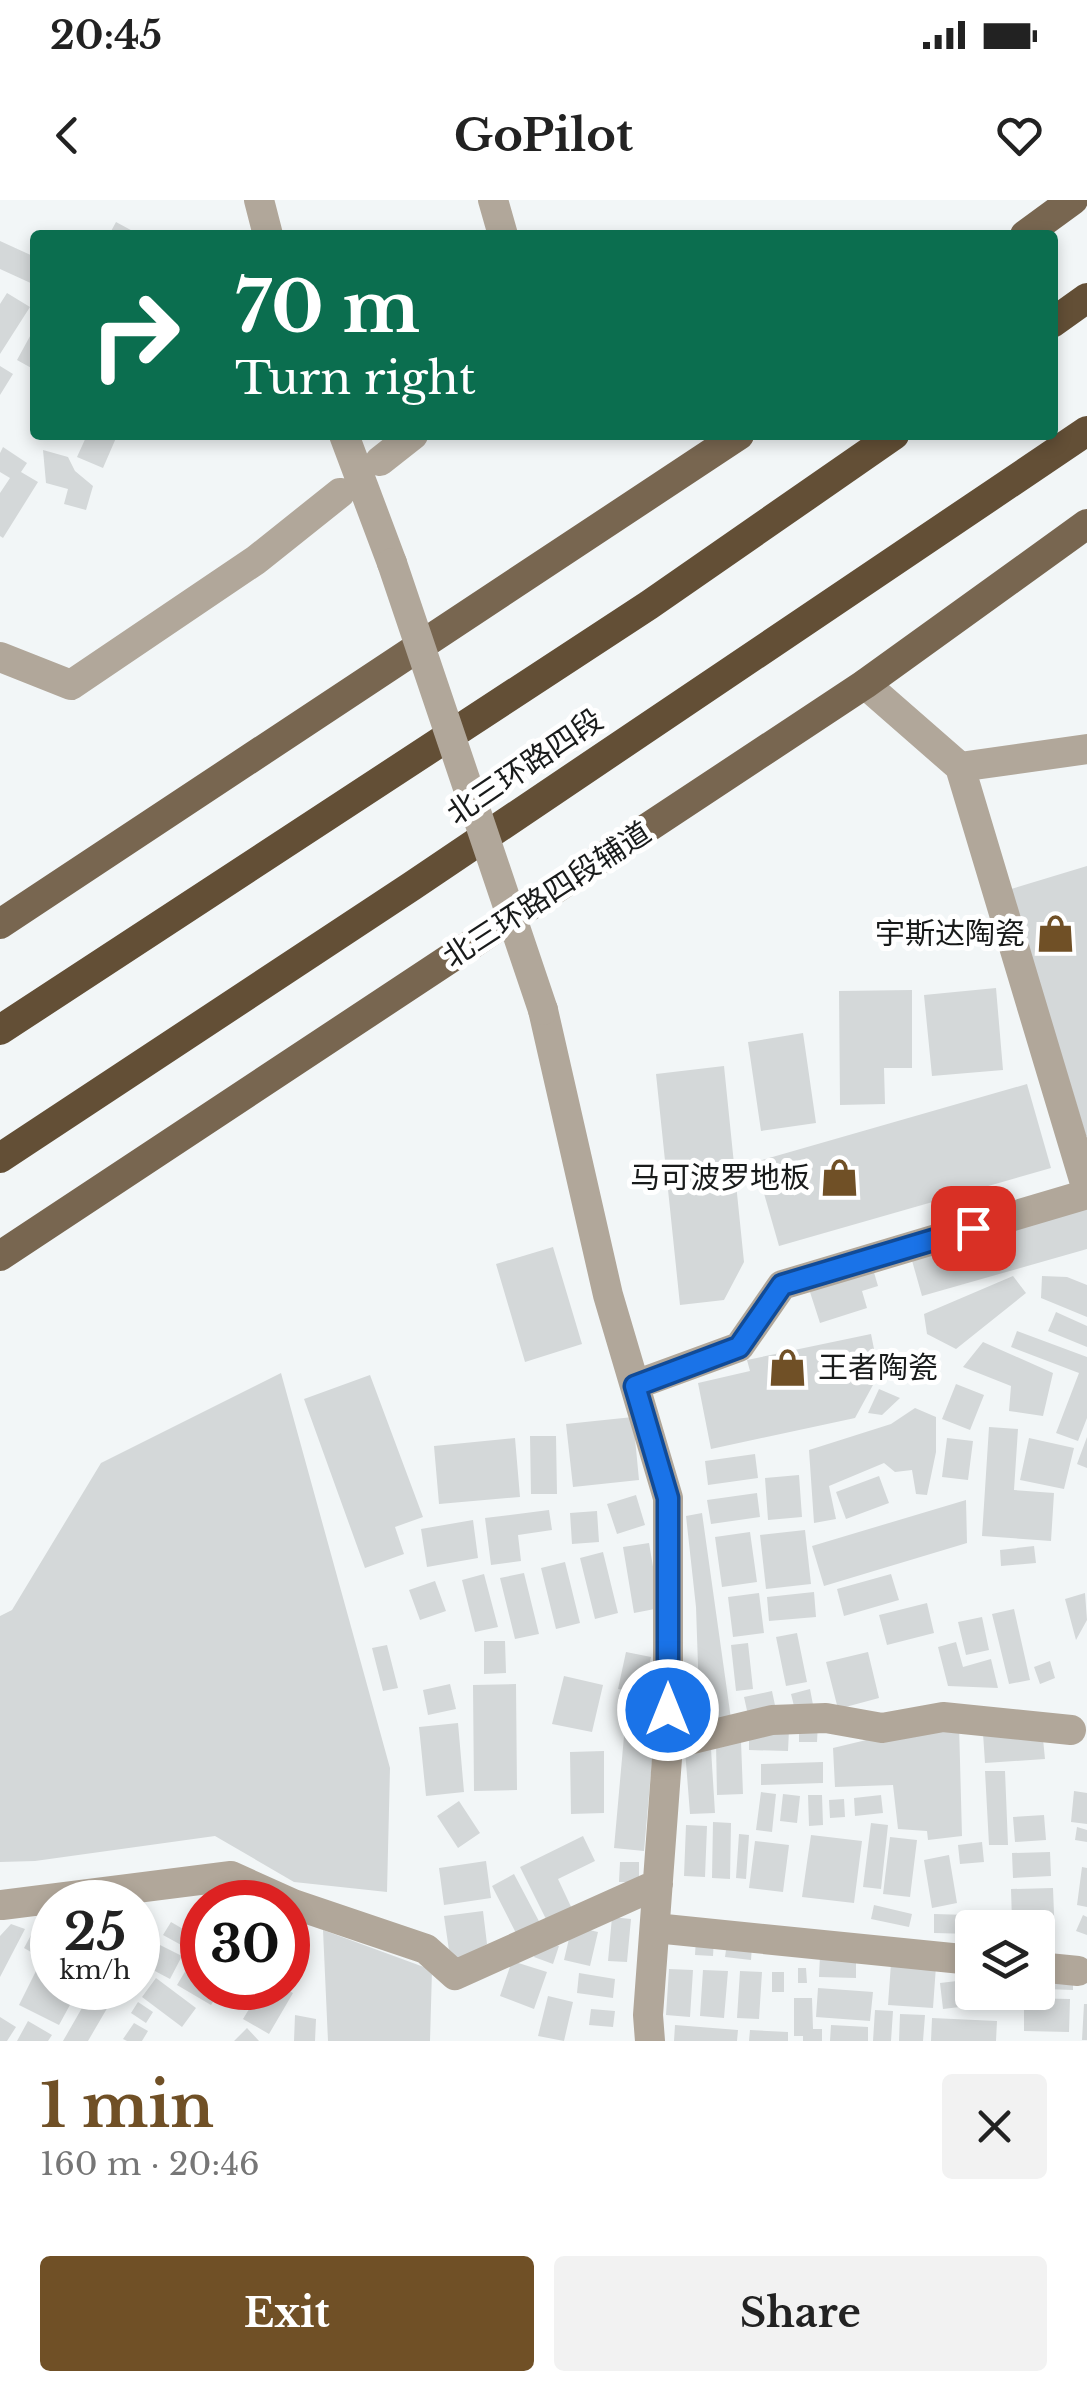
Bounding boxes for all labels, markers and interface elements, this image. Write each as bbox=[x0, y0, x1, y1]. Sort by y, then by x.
text: 20:45 bbox=[50, 12, 162, 59]
text: GoPilot bbox=[454, 107, 633, 163]
icon: back bbox=[40, 108, 95, 163]
icon: heart bbox=[992, 108, 1047, 163]
text: 70 m bbox=[235, 264, 420, 351]
icon: right bbox=[70, 270, 200, 400]
text: Turn right bbox=[235, 350, 476, 406]
street label: 北三环路四段 bbox=[440, 701, 610, 832]
street label: 北三环路四段辅道 bbox=[436, 814, 657, 975]
shop icon: 宇斯达陶瓷 bbox=[1034, 913, 1076, 955]
place label: 宇斯达陶瓷 bbox=[875, 915, 1025, 952]
shop icon: 马可波罗地板 bbox=[819, 1157, 861, 1199]
place label: 马可波罗地板 bbox=[630, 1159, 810, 1196]
pin bbox=[931, 1186, 1016, 1271]
icon: arrive bbox=[946, 1201, 1001, 1256]
shop icon: 王者陶瓷 bbox=[767, 1347, 809, 1389]
place label: 王者陶瓷 bbox=[818, 1349, 938, 1386]
position arrow bbox=[616, 1658, 720, 1762]
speed limit sign: 30 bbox=[180, 1880, 310, 2010]
text: 25 bbox=[64, 1901, 126, 1964]
map controls bbox=[955, 1910, 1055, 2010]
button: layers bbox=[955, 1910, 1055, 2010]
text: km/h bbox=[60, 1955, 130, 1986]
text: 1 min bbox=[40, 2069, 214, 2143]
button: close bbox=[942, 2074, 1047, 2179]
text: 160 m · 20:46 bbox=[40, 2144, 260, 2184]
button: Exit bbox=[40, 2256, 534, 2371]
button: Share bbox=[554, 2256, 1047, 2371]

